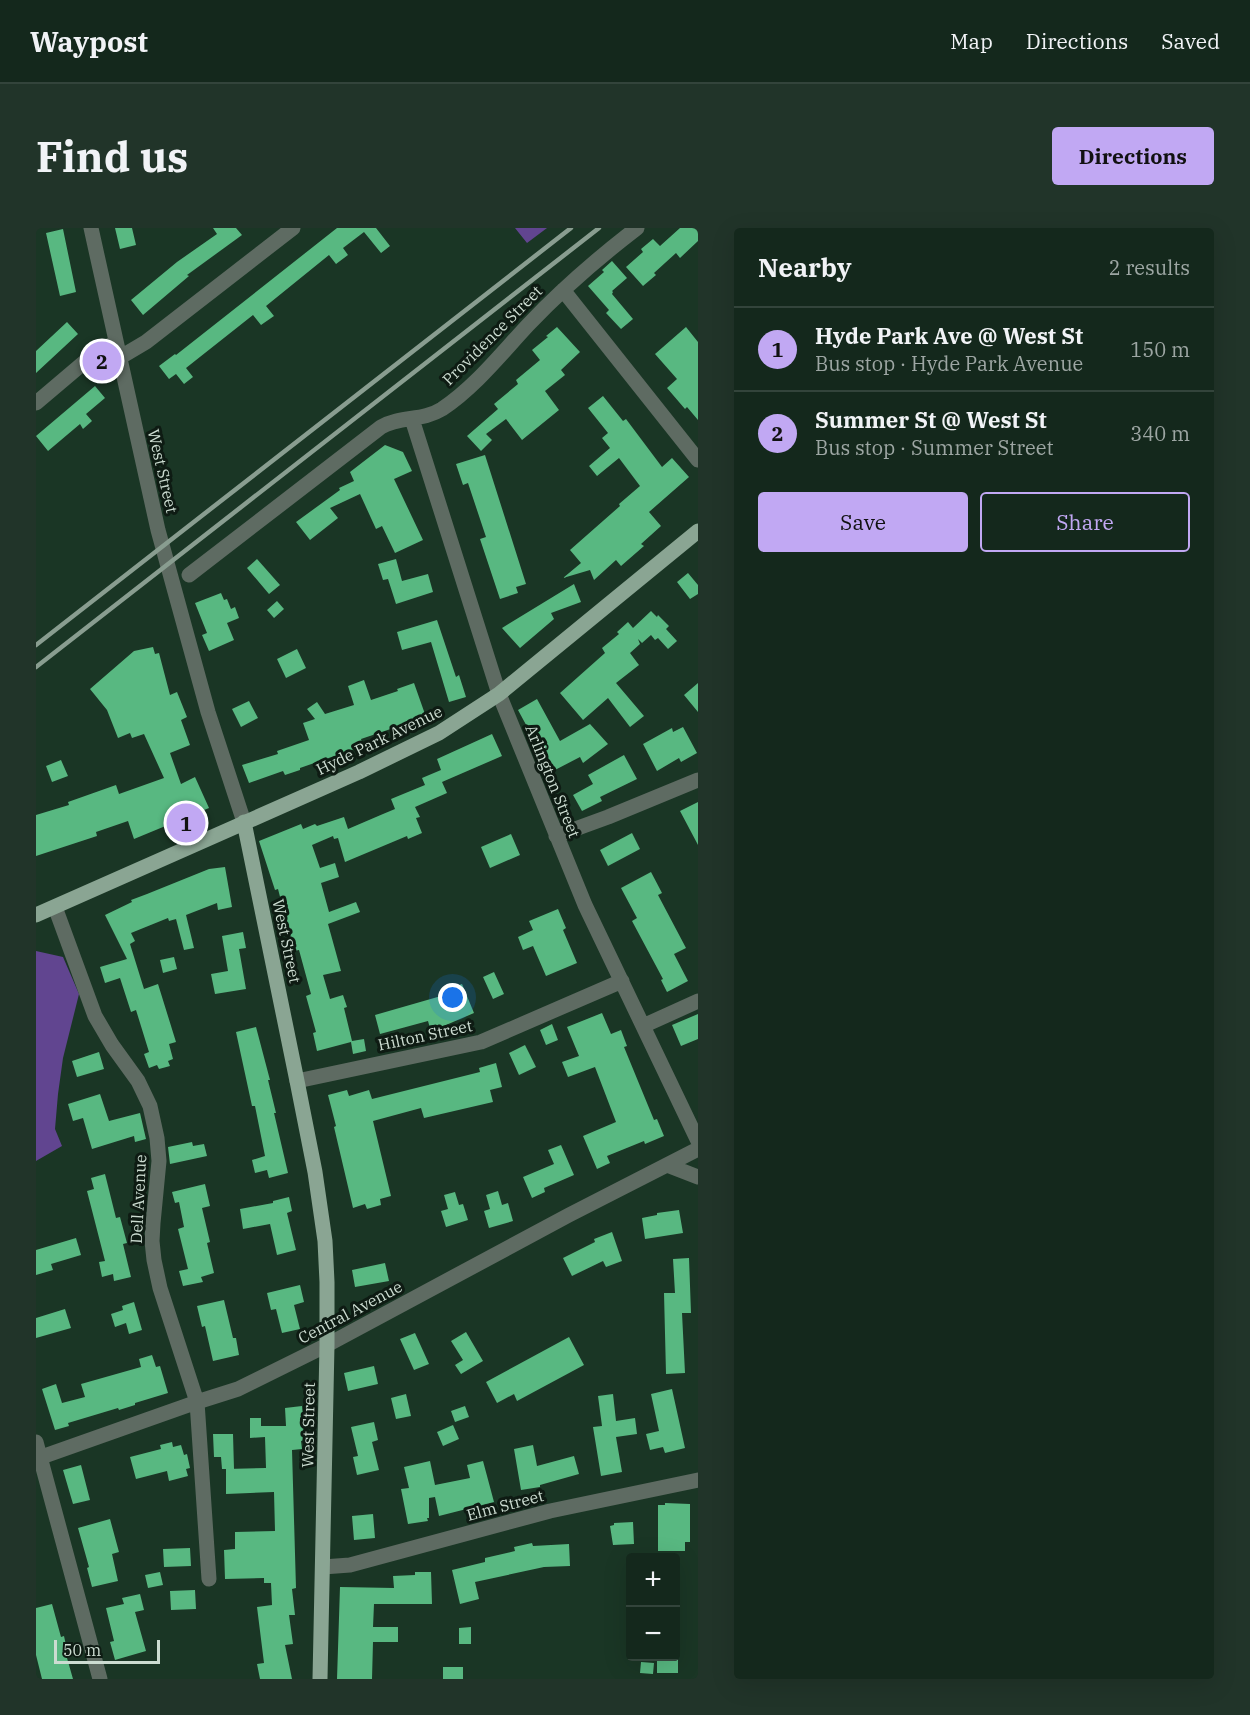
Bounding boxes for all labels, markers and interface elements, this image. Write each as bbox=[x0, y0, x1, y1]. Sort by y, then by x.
text: Waypost bbox=[30, 23, 148, 60]
text: Map bbox=[950, 27, 993, 55]
text: Directions bbox=[1026, 27, 1128, 55]
text: Saved bbox=[1161, 27, 1220, 55]
button: Directions bbox=[1052, 127, 1214, 185]
text: Find us bbox=[36, 129, 188, 184]
text: Nearby bbox=[758, 250, 852, 284]
text: 2 results bbox=[1109, 254, 1190, 281]
street label: Providence Street bbox=[438, 281, 546, 389]
text: Hyde Park Ave @ West St bbox=[815, 321, 1083, 350]
text: 1 bbox=[772, 336, 784, 363]
text: 150 m bbox=[1130, 336, 1190, 363]
pin: 2 bbox=[82, 338, 122, 384]
text: Bus stop · Hyde Park Avenue bbox=[815, 350, 1083, 377]
text: Summer St @ West St bbox=[815, 405, 1047, 434]
text: 2 bbox=[772, 420, 784, 447]
text: 340 m bbox=[1130, 420, 1190, 447]
street label: West Street bbox=[144, 427, 182, 515]
text: Bus stop · Summer Street bbox=[815, 434, 1054, 461]
button: Save bbox=[758, 492, 968, 552]
button: Share bbox=[980, 492, 1190, 552]
street label: Hyde Park Avenue bbox=[313, 701, 445, 779]
street label: Arlington Street bbox=[521, 721, 585, 841]
pin: 1 bbox=[166, 800, 206, 846]
street label: West Street bbox=[268, 897, 306, 985]
your location bbox=[438, 983, 467, 1012]
street label: Hilton Street bbox=[376, 1015, 474, 1055]
street label: Dell Avenue bbox=[126, 1154, 150, 1244]
street label: Central Avenue bbox=[294, 1276, 406, 1348]
street label: West Street bbox=[297, 1382, 319, 1468]
street label: Elm Street bbox=[464, 1485, 546, 1525]
map controls bbox=[626, 1553, 680, 1661]
button: + bbox=[626, 1553, 680, 1607]
button: − bbox=[626, 1607, 680, 1661]
scale bar bbox=[54, 1637, 160, 1664]
text: 50 m bbox=[63, 1640, 101, 1660]

